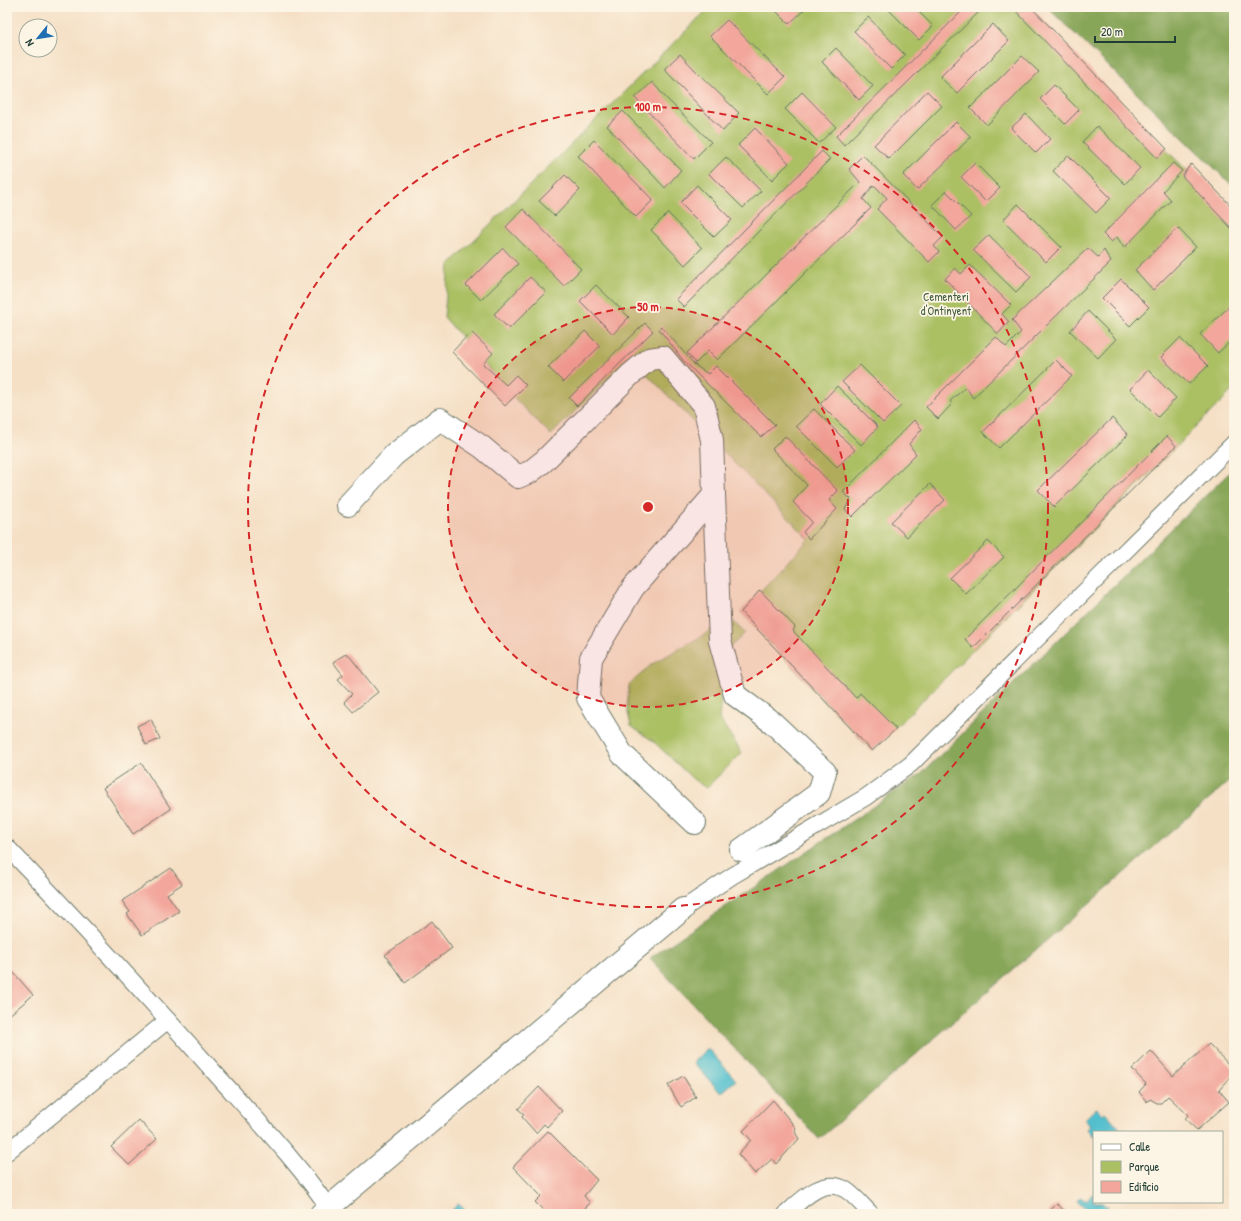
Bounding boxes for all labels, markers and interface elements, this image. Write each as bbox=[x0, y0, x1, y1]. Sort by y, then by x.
north arrow bbox=[18, 18, 58, 58]
scale bar bbox=[1095, 18, 1175, 44]
text: 20 m bbox=[1101, 23, 1123, 40]
text: N bbox=[22, 37, 37, 49]
text: 100 m bbox=[635, 98, 661, 115]
park label: Cementeri d'Ontinyent bbox=[921, 288, 972, 319]
text: 50 m bbox=[637, 298, 659, 315]
centre of rings bbox=[641, 500, 655, 514]
legend bbox=[1093, 1131, 1223, 1203]
text: Calle bbox=[1129, 1138, 1150, 1155]
text: Parque bbox=[1129, 1158, 1159, 1175]
text: Edificio bbox=[1129, 1178, 1159, 1195]

